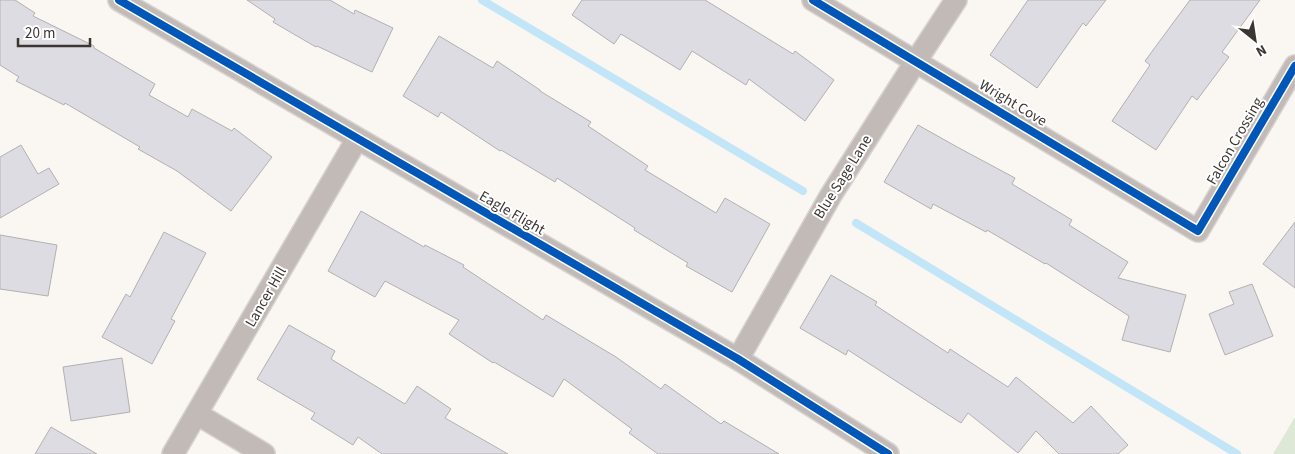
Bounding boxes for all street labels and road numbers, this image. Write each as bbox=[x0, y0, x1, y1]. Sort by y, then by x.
street label: Wright Cove bbox=[975, 75, 1051, 131]
street label: Falcon Crossing bbox=[1201, 93, 1269, 189]
street label: Blue Sage Lane bbox=[809, 131, 877, 223]
street label: Eagle Flight bbox=[475, 186, 549, 240]
street label: Lancer Hill bbox=[240, 263, 292, 331]

